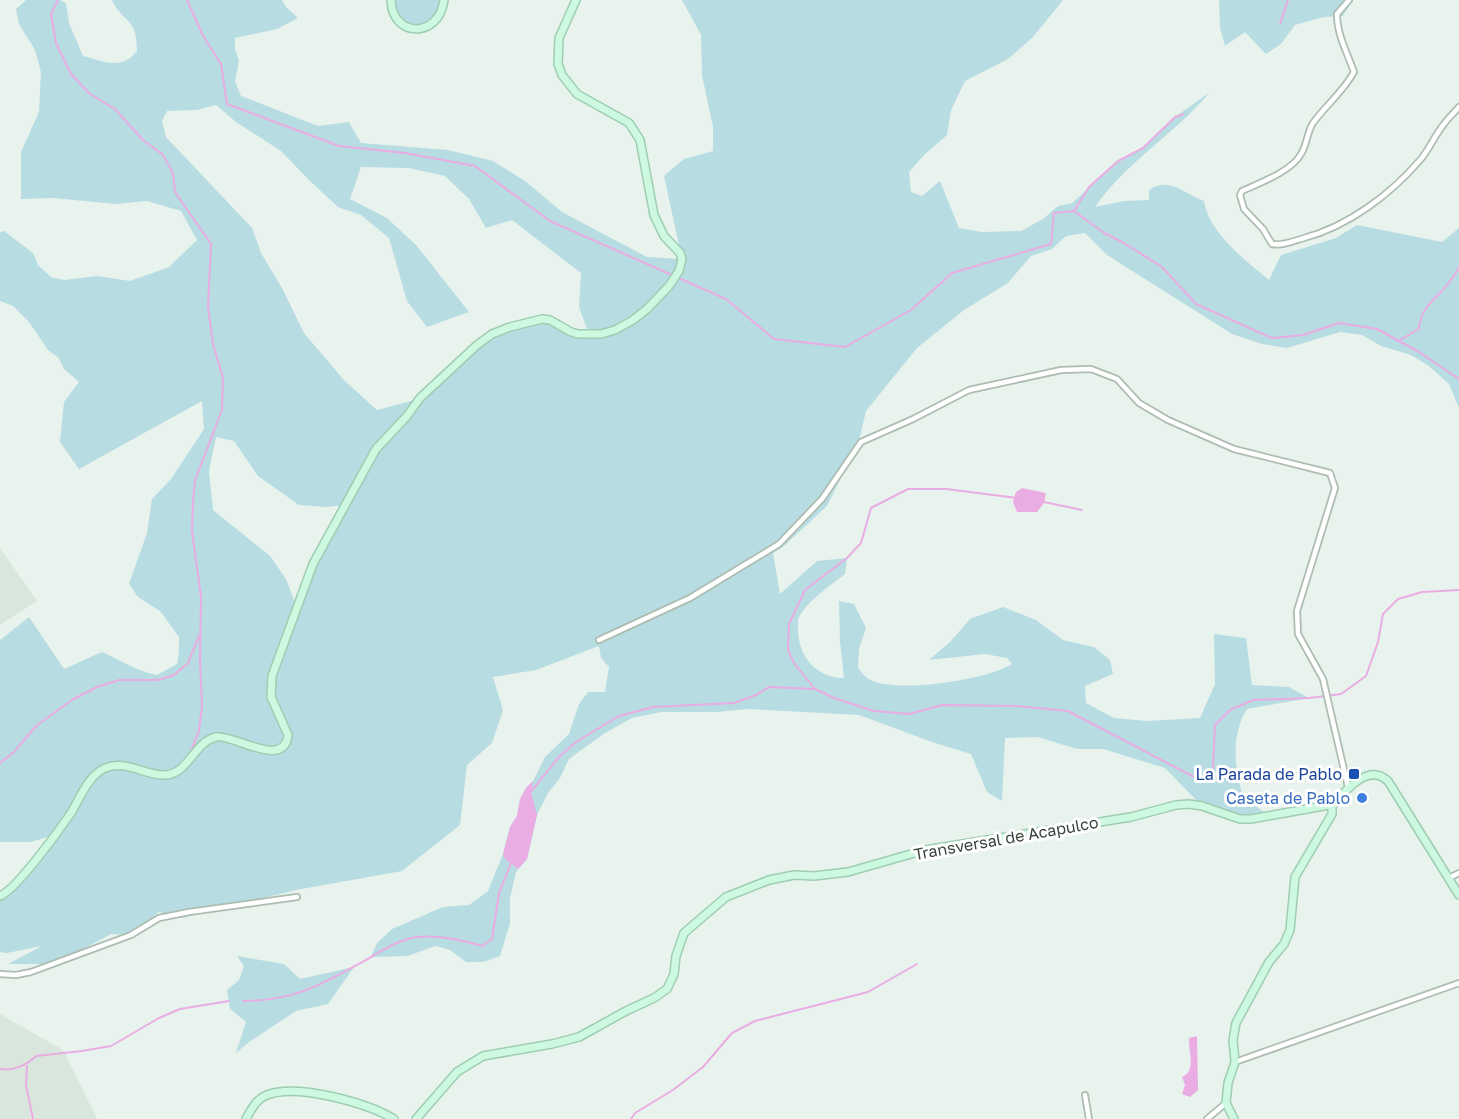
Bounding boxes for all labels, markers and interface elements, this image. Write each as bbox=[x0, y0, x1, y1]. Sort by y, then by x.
place label: La Parada de Pablo bbox=[1195, 764, 1342, 784]
marker: La Parada de Pablo bbox=[1347, 767, 1361, 781]
place label: Caseta de Pablo bbox=[1226, 788, 1350, 808]
marker: Caseta de Pablo bbox=[1355, 791, 1369, 805]
street label: Transversal de Acapulco bbox=[912, 812, 1100, 864]

